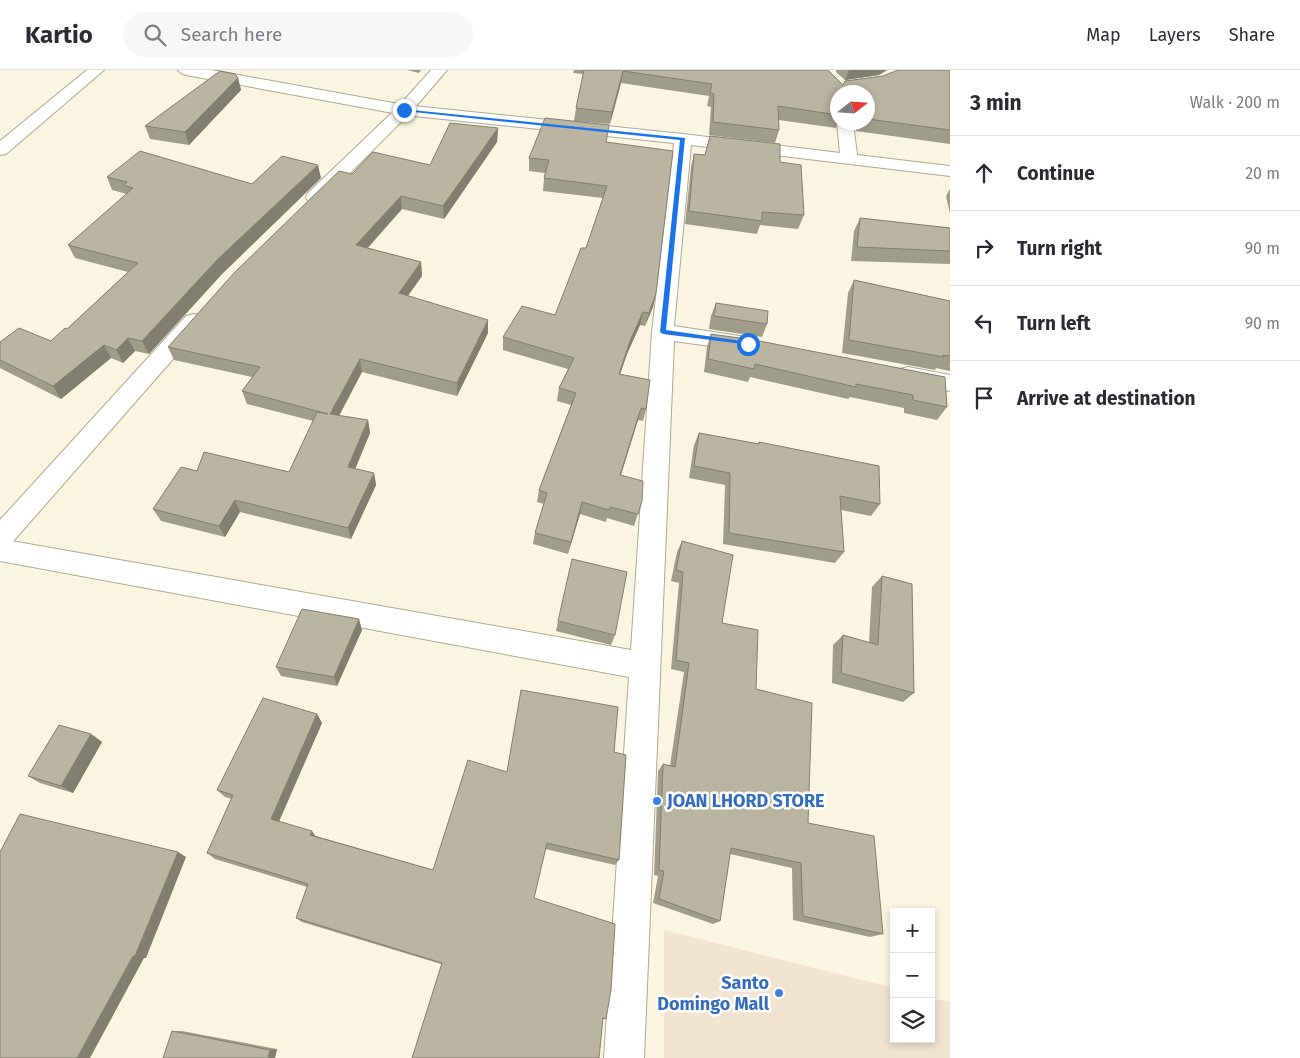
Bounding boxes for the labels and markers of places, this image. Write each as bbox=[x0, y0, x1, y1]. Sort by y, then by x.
place label: JOAN LHORD STORE bbox=[666, 790, 825, 812]
marker: JOAN LHORD STORE bbox=[651, 795, 663, 807]
place label: Santo Domingo Mall bbox=[657, 972, 770, 1015]
marker: Santo Domingo Mall bbox=[773, 987, 785, 999]

